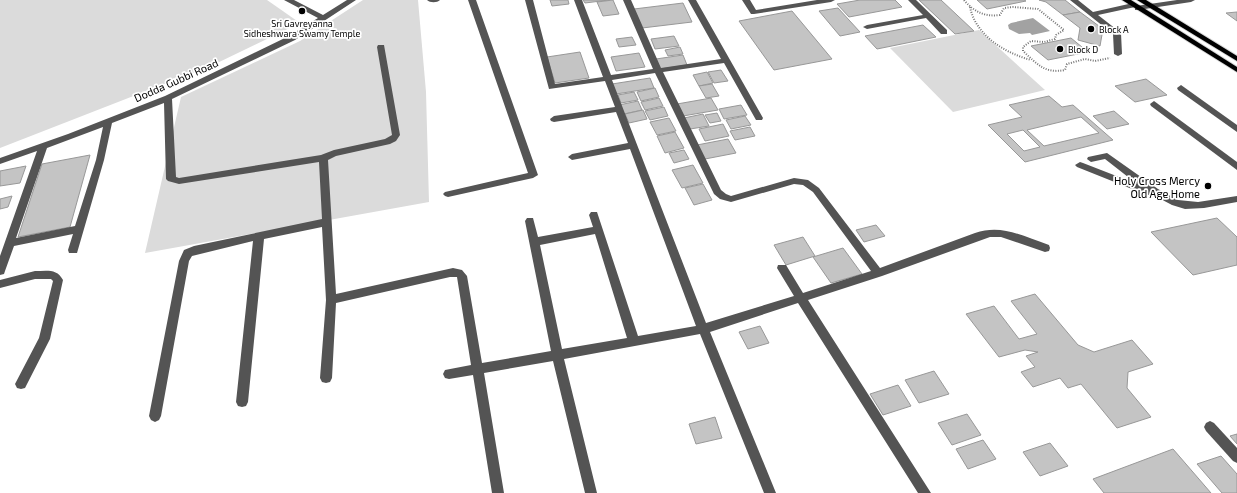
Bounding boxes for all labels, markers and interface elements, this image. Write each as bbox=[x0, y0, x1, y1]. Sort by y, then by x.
marker: Sri Gavreyanna Sidheshwara Swamy Temple bbox=[297, 6, 307, 16]
place label: Sri Gavreyanna Sidheshwara Swamy Temple bbox=[244, 18, 360, 39]
marker: Block A bbox=[1086, 24, 1096, 34]
place label: Block A bbox=[1099, 24, 1129, 35]
marker: Block D bbox=[1055, 44, 1065, 54]
place label: Block D bbox=[1068, 44, 1098, 55]
street label: Dodda Gubbi Road bbox=[132, 56, 220, 104]
place label: Holy Cross Mercy Old Age Home bbox=[1114, 174, 1200, 200]
marker: Holy Cross Mercy Old Age Home bbox=[1203, 181, 1213, 191]

